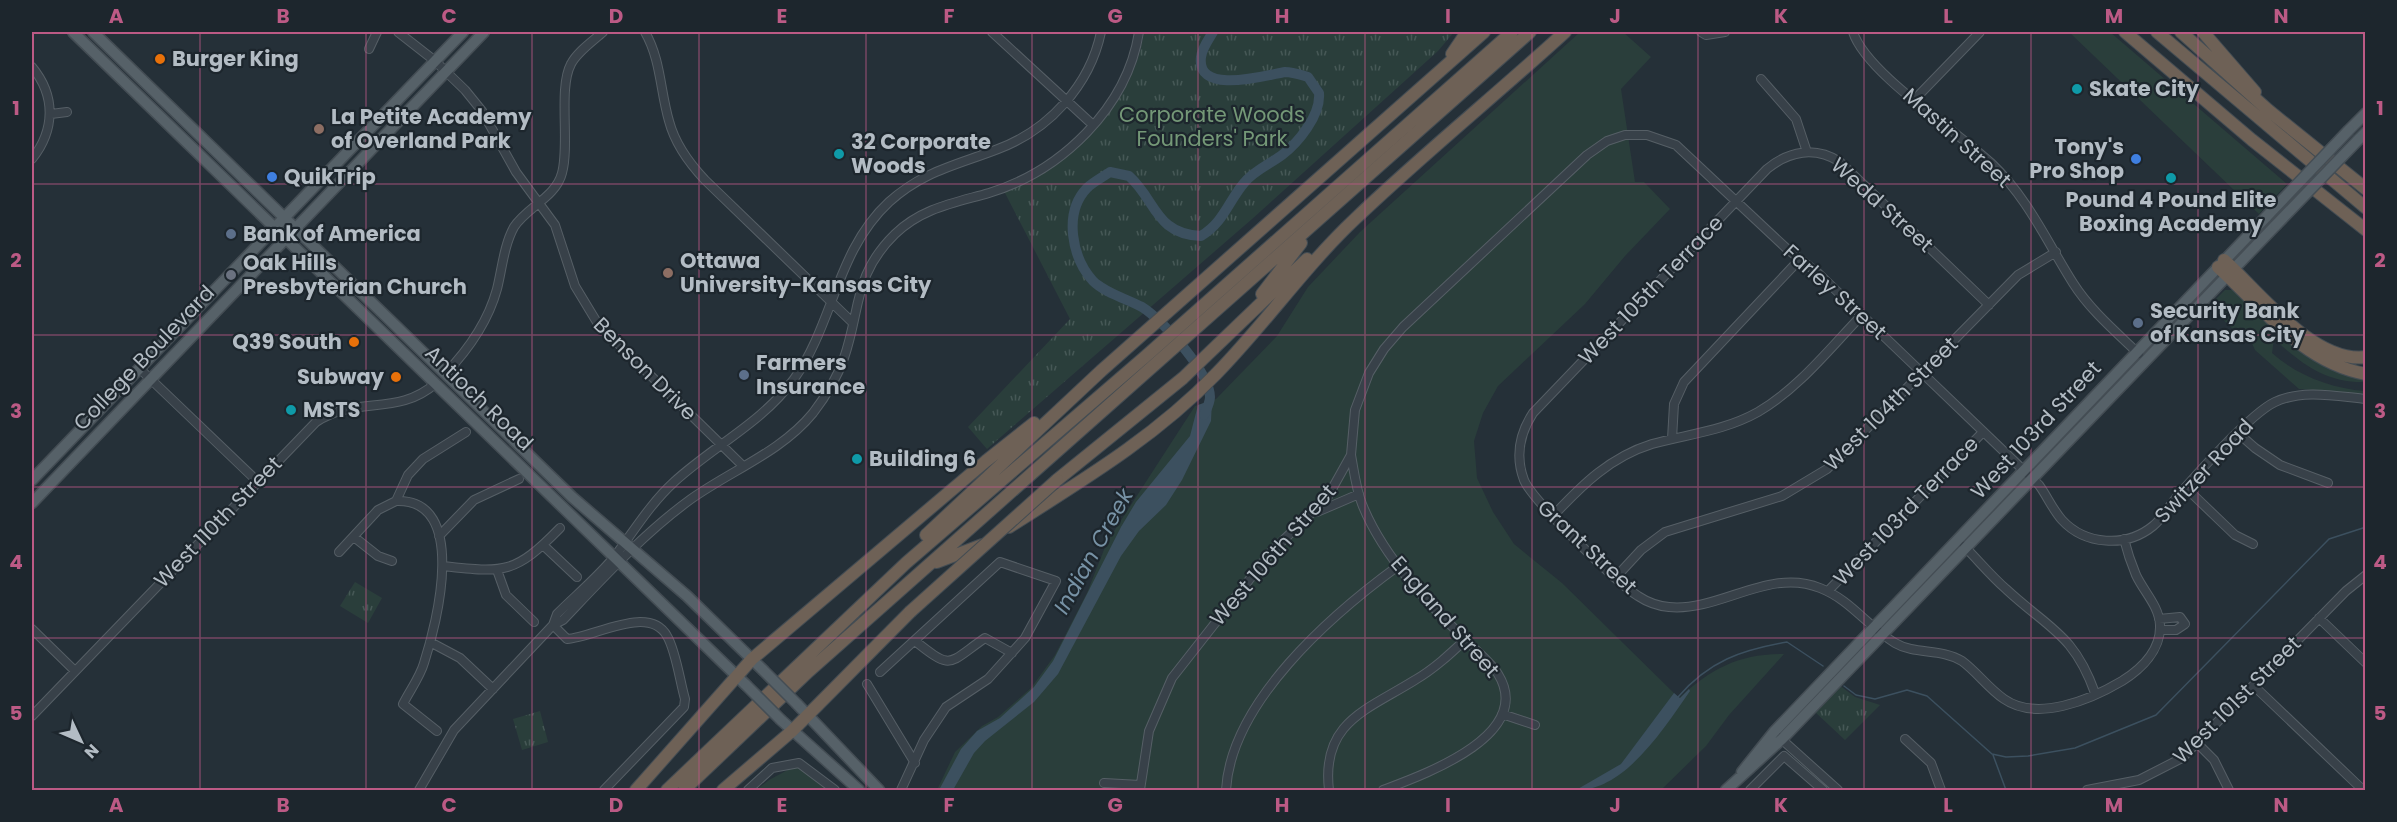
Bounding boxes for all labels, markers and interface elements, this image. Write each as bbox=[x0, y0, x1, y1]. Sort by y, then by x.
text: A bbox=[109, 2, 124, 30]
text: B bbox=[276, 2, 290, 30]
text: C bbox=[441, 2, 457, 30]
text: D bbox=[609, 2, 623, 30]
text: E bbox=[777, 2, 787, 30]
text: F bbox=[944, 2, 955, 30]
text: G bbox=[1107, 2, 1123, 30]
text: H bbox=[1275, 2, 1289, 30]
text: I bbox=[1445, 2, 1451, 30]
text: J bbox=[1609, 2, 1621, 30]
text: K bbox=[1774, 2, 1788, 30]
text: L bbox=[1943, 2, 1953, 30]
text: M bbox=[2105, 2, 2123, 30]
text: N bbox=[2273, 2, 2289, 30]
place label: Burger King bbox=[172, 44, 299, 73]
marker: Burger King bbox=[153, 52, 167, 66]
place label: Skate City bbox=[2089, 74, 2200, 103]
street label: Mastin Street bbox=[1897, 81, 2018, 194]
marker: Skate City bbox=[2070, 82, 2084, 96]
text: 1 bbox=[12, 94, 20, 122]
text: 1 bbox=[2376, 94, 2384, 122]
park label: Corporate Woods Founders' Park bbox=[1119, 100, 1305, 153]
place label: La Petite Academy of Overland Park bbox=[331, 102, 532, 155]
marker: La Petite Academy of Overland Park bbox=[312, 122, 326, 136]
place label: 32 Corporate Woods bbox=[851, 127, 991, 180]
place label: Tony's Pro Shop bbox=[2029, 132, 2124, 185]
marker: 32 Corporate Woods bbox=[832, 147, 846, 161]
street label: Wedd Street bbox=[1825, 151, 1940, 259]
marker: Tony's Pro Shop bbox=[2129, 152, 2143, 166]
place label: QuikTrip bbox=[284, 162, 376, 191]
marker: QuikTrip bbox=[265, 170, 279, 184]
marker: Pound 4 Pound Elite Boxing Academy bbox=[2164, 171, 2178, 185]
place label: Pound 4 Pound Elite Boxing Academy bbox=[2066, 185, 2276, 238]
street label: West 105th Terrace bbox=[1572, 209, 1730, 371]
place label: Bank of America bbox=[243, 219, 421, 248]
marker: Bank of America bbox=[224, 227, 238, 241]
street label: Farley Street bbox=[1777, 237, 1893, 346]
text: 2 bbox=[10, 246, 22, 274]
place label: Ottawa University-Kansas City bbox=[680, 246, 932, 299]
text: 2 bbox=[2374, 246, 2386, 274]
place label: Oak Hills Presbyterian Church bbox=[243, 248, 467, 301]
marker: Ottawa University-Kansas City bbox=[661, 266, 675, 280]
marker: Oak Hills Presbyterian Church bbox=[224, 268, 238, 282]
street label: College Boulevard bbox=[67, 279, 221, 437]
place label: Security Bank of Kansas City bbox=[2150, 296, 2305, 349]
street label: Benson Drive bbox=[587, 311, 703, 427]
marker: Security Bank of Kansas City bbox=[2131, 316, 2145, 330]
place label: Q39 South bbox=[232, 327, 342, 356]
street label: West 104th Street bbox=[1817, 330, 1964, 477]
marker: Q39 South bbox=[347, 335, 361, 349]
street label: Antioch Road bbox=[419, 338, 540, 457]
place label: Farmers Insurance bbox=[756, 348, 865, 401]
street label: West 103rd Street bbox=[1964, 354, 2107, 505]
place label: Subway bbox=[297, 362, 385, 391]
marker: Farmers Insurance bbox=[737, 368, 751, 382]
marker: Subway bbox=[389, 370, 403, 384]
place label: MSTS bbox=[303, 395, 361, 424]
text: 3 bbox=[10, 397, 22, 425]
text: 3 bbox=[2374, 397, 2386, 425]
marker: MSTS bbox=[284, 403, 298, 417]
street label: Switzer Road bbox=[2148, 412, 2260, 529]
street label: West 103rd Terrace bbox=[1827, 429, 1985, 592]
place label: Building 6 bbox=[869, 444, 976, 473]
street label: West 110th Street bbox=[147, 450, 288, 594]
marker: Building 6 bbox=[850, 452, 864, 466]
street label: West 106th Street bbox=[1203, 478, 1342, 632]
water label: Indian Creek bbox=[1046, 481, 1142, 620]
street label: Grant Street bbox=[1531, 493, 1644, 600]
text: 4 bbox=[9, 548, 23, 576]
text: 4 bbox=[2373, 548, 2387, 576]
street label: England Street bbox=[1384, 550, 1506, 684]
street label: West 101st Street bbox=[2166, 629, 2307, 770]
text: 5 bbox=[10, 699, 23, 727]
text: 5 bbox=[2374, 699, 2387, 727]
north arrow bbox=[51, 711, 111, 771]
text: N bbox=[79, 739, 104, 763]
text: A bbox=[109, 791, 124, 819]
text: B bbox=[276, 791, 290, 819]
text: C bbox=[441, 791, 457, 819]
text: D bbox=[609, 791, 623, 819]
text: E bbox=[777, 791, 787, 819]
text: F bbox=[944, 791, 955, 819]
text: G bbox=[1107, 791, 1123, 819]
text: H bbox=[1275, 791, 1289, 819]
text: I bbox=[1445, 791, 1451, 819]
text: J bbox=[1609, 791, 1621, 819]
text: K bbox=[1774, 791, 1788, 819]
text: L bbox=[1943, 791, 1953, 819]
text: M bbox=[2105, 791, 2123, 819]
text: N bbox=[2273, 791, 2289, 819]

